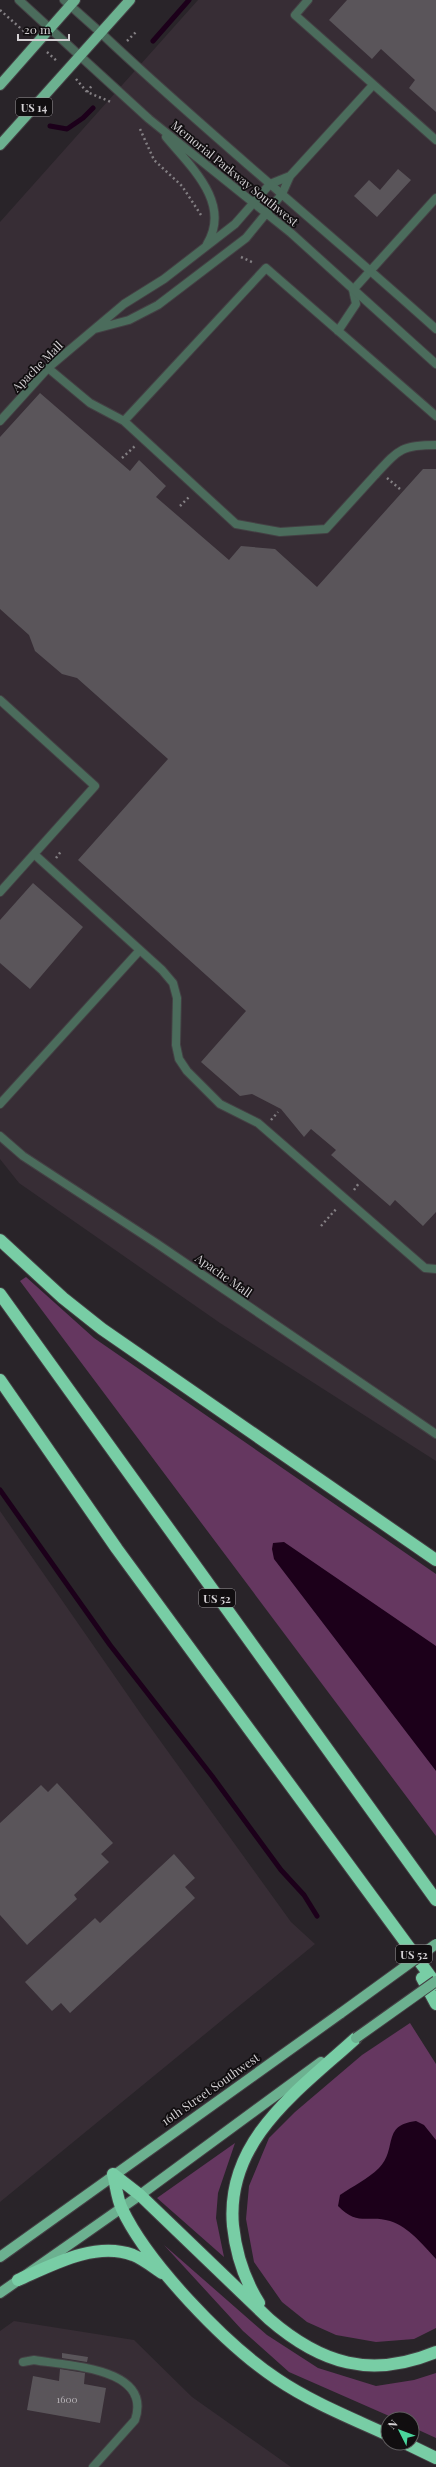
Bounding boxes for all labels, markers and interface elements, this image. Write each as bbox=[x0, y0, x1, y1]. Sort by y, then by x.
scale bar bbox=[18, 16, 69, 42]
text: 20 m bbox=[24, 21, 51, 37]
road number: US 14 bbox=[16, 98, 52, 116]
street label: Memorial Parkway Southwest bbox=[168, 117, 302, 230]
street label: Apache Mall bbox=[7, 337, 66, 396]
street label: Apache Mall bbox=[192, 1249, 256, 1301]
road number: US 52 bbox=[199, 1589, 235, 1607]
road number: US 52 bbox=[396, 1945, 432, 1963]
street label: 16th Street Southwest bbox=[158, 2049, 263, 2129]
house number: 1600 bbox=[57, 2392, 77, 2406]
north arrow bbox=[380, 2411, 420, 2451]
text: N bbox=[384, 2416, 400, 2432]

